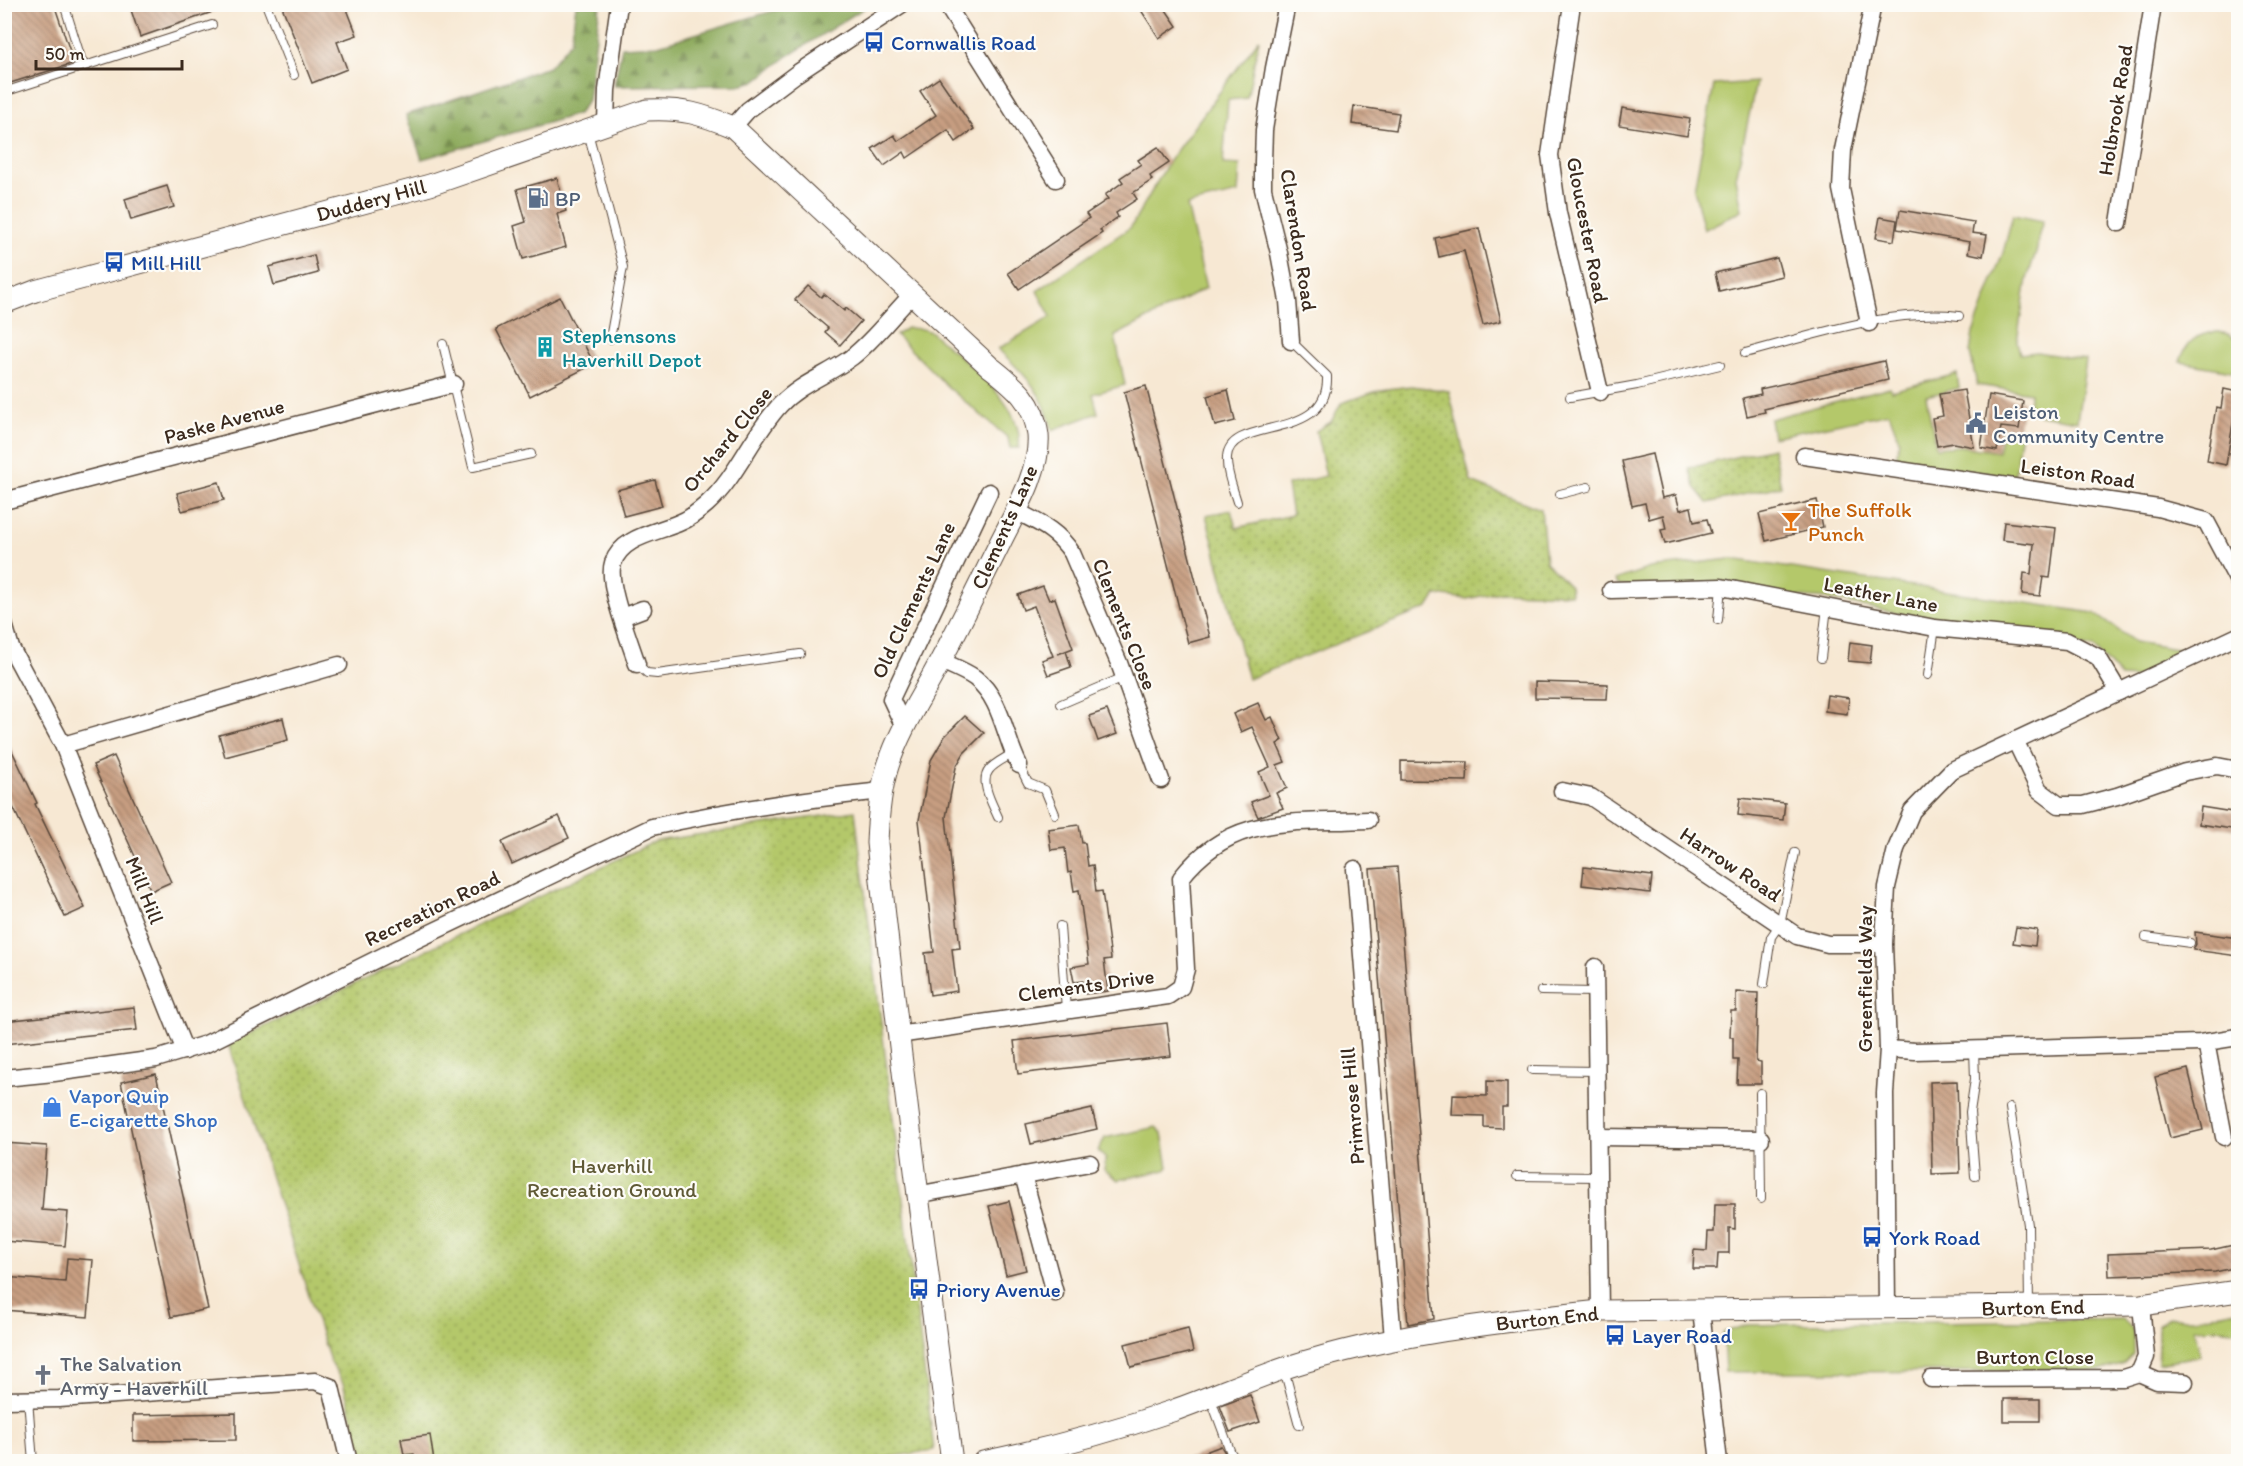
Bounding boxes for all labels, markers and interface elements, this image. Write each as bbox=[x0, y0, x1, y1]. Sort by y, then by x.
bus stop icon: Cornwallis Road bbox=[862, 30, 886, 54]
place label: Cornwallis Road bbox=[891, 30, 1036, 55]
scale bar bbox=[36, 33, 182, 71]
text: 50 m bbox=[45, 43, 85, 65]
street label: Holbrook Road bbox=[2092, 43, 2138, 177]
street label: Gloucester Road bbox=[1562, 155, 1615, 306]
street label: Clarendon Road bbox=[1275, 167, 1323, 313]
street label: Duddery Hill bbox=[313, 173, 429, 227]
fuel station icon: BP bbox=[526, 186, 550, 210]
place label: BP bbox=[555, 186, 581, 211]
bus stop icon: Mill Hill bbox=[102, 250, 126, 274]
place label: Mill Hill bbox=[131, 250, 201, 275]
place label: Stephensons Haverhill Depot bbox=[562, 323, 702, 372]
building icon: Stephensons Haverhill Depot bbox=[533, 335, 557, 359]
street label: Orchard Close bbox=[677, 381, 777, 497]
street label: Paske Avenue bbox=[161, 393, 287, 449]
place label: Leiston Community Centre bbox=[1993, 399, 2164, 448]
public building icon: Leiston Community Centre bbox=[1964, 411, 1988, 435]
street label: Leiston Road bbox=[2019, 453, 2137, 493]
street label: Clements Lane bbox=[965, 461, 1043, 593]
place label: The Suffolk Punch bbox=[1808, 497, 1912, 546]
bar icon: The Suffolk Punch bbox=[1779, 509, 1803, 533]
street label: Old Clements Lane bbox=[866, 518, 960, 682]
street label: Clements Close bbox=[1087, 555, 1163, 693]
street label: Leather Lane bbox=[1822, 571, 1940, 617]
street label: Harrow Road bbox=[1675, 821, 1787, 907]
street label: Mill Hill bbox=[120, 853, 170, 927]
street label: Recreation Road bbox=[360, 864, 504, 952]
street label: Greenfields Way bbox=[1852, 905, 1877, 1053]
street label: Clements Drive bbox=[1016, 963, 1156, 1007]
street label: Primrose Hill bbox=[1334, 1046, 1370, 1166]
place label: Vapor Quip E-cigarette Shop bbox=[69, 1083, 218, 1132]
shop icon: Vapor Quip E-cigarette Shop bbox=[40, 1095, 64, 1119]
park label: Haverhill Recreation Ground bbox=[527, 1153, 697, 1202]
bus stop icon: York Road bbox=[1860, 1225, 1884, 1249]
place label: York Road bbox=[1889, 1225, 1981, 1250]
bus stop icon: Priory Avenue bbox=[907, 1277, 931, 1301]
place label: Priory Avenue bbox=[936, 1277, 1061, 1302]
street label: Burton End bbox=[1981, 1294, 2085, 1320]
street label: Burton End bbox=[1494, 1300, 1600, 1336]
bus stop icon: Layer Road bbox=[1603, 1323, 1627, 1347]
place label: Layer Road bbox=[1632, 1323, 1732, 1348]
street label: Burton Close bbox=[1976, 1344, 2094, 1369]
place label: The Salvation Army - Haverhill bbox=[60, 1351, 208, 1400]
church icon: The Salvation Army - Haverhill bbox=[31, 1363, 55, 1387]

